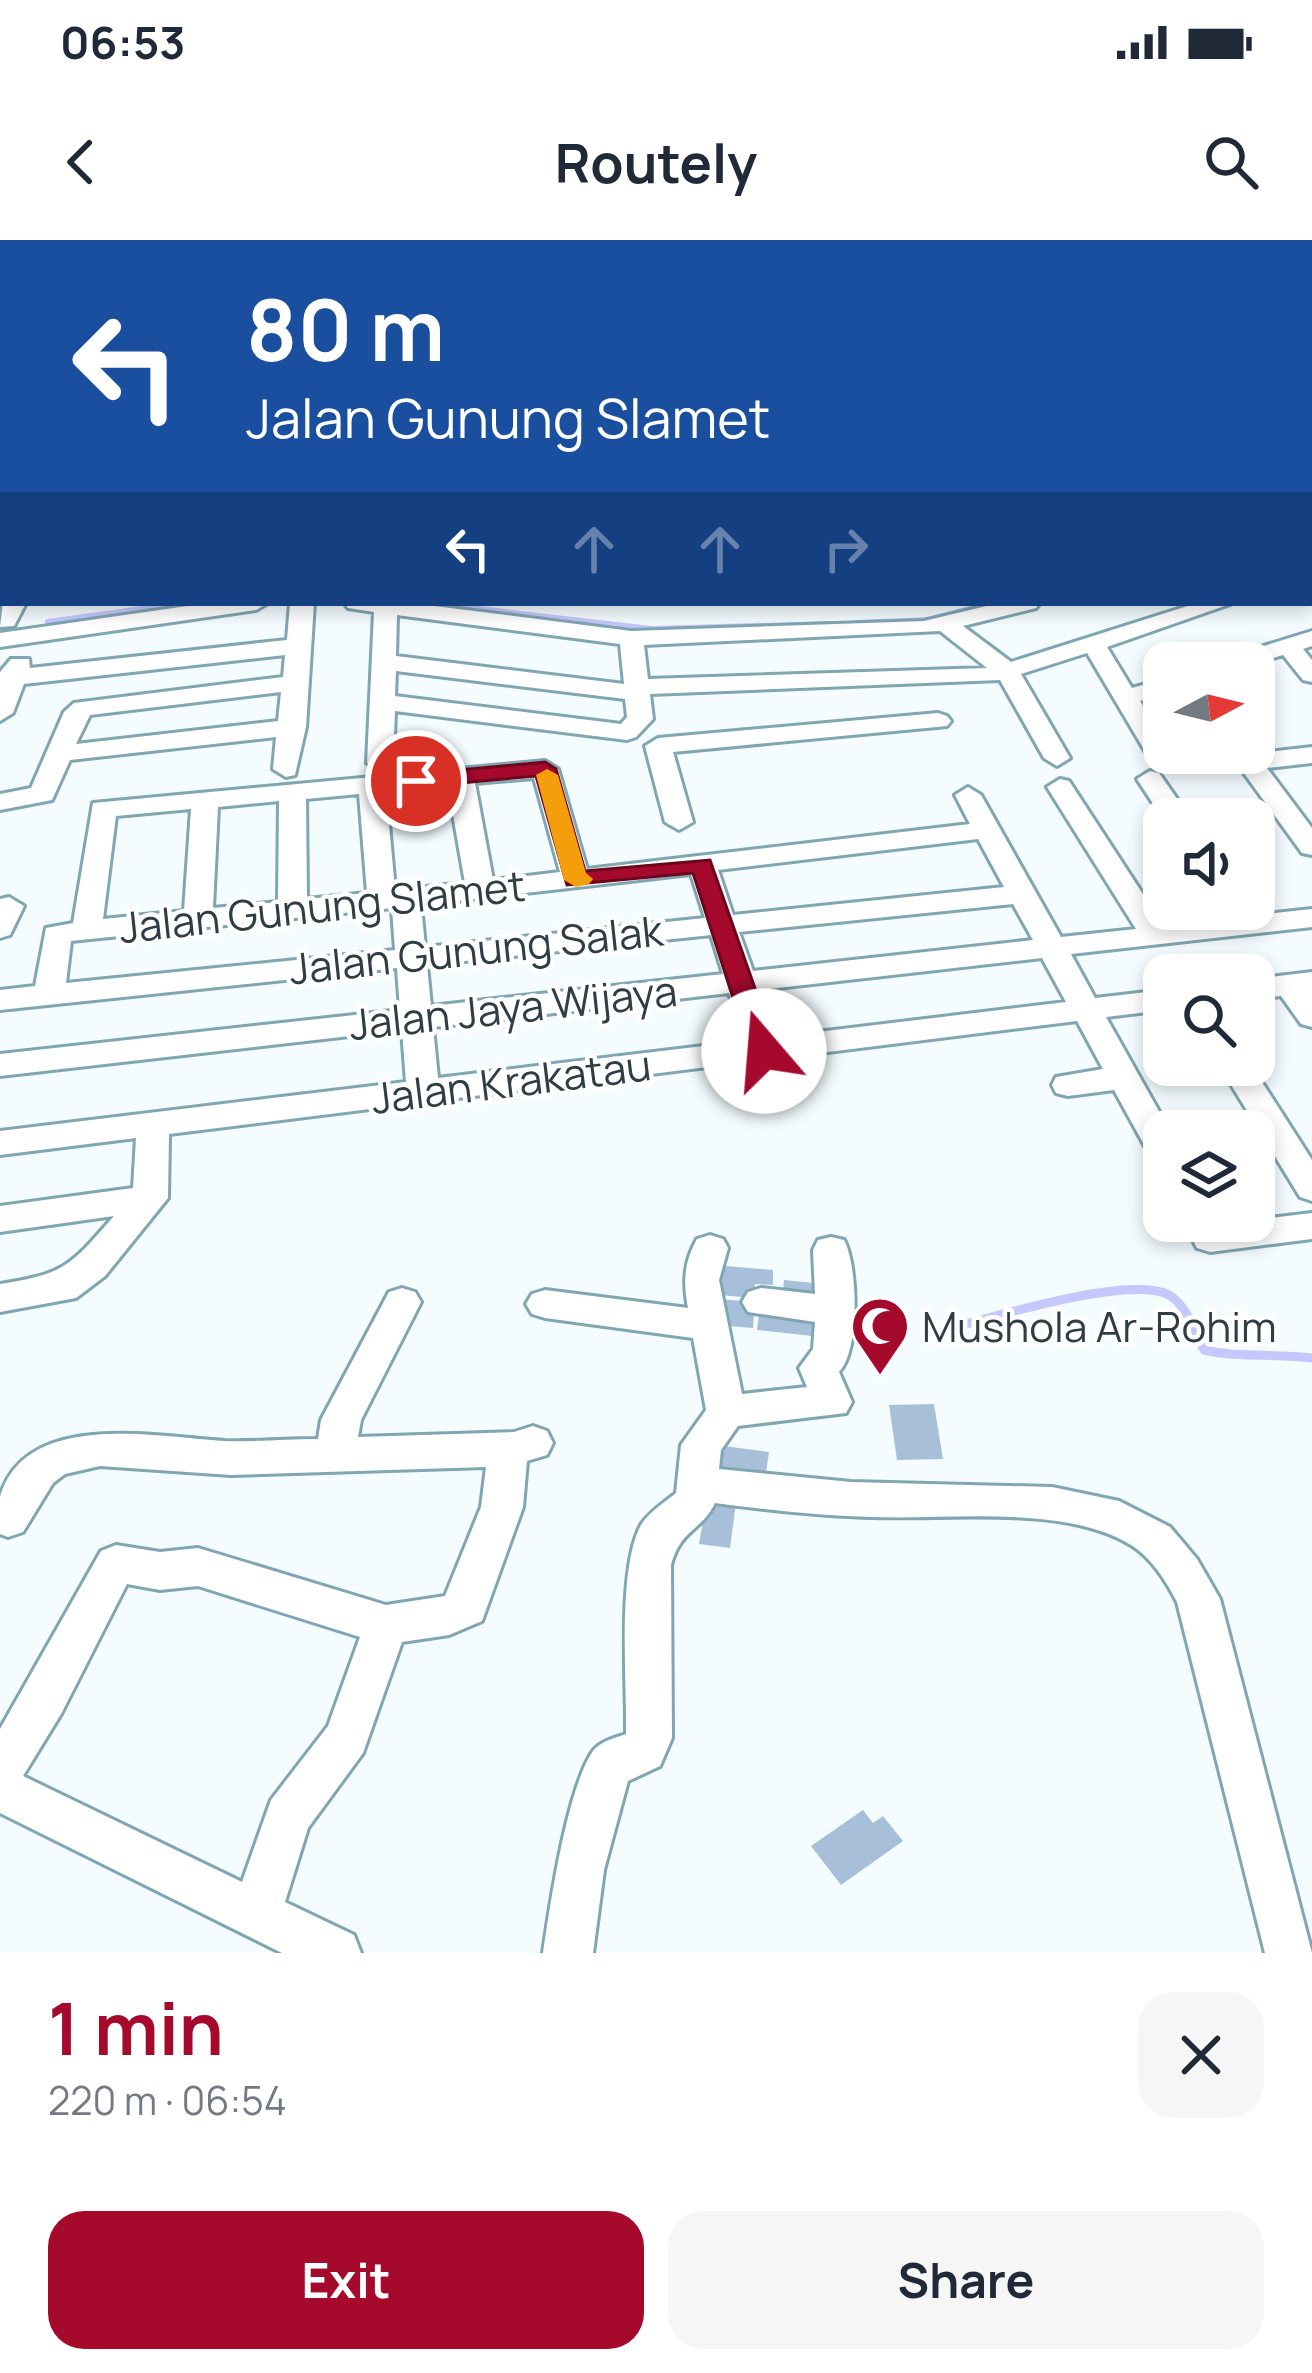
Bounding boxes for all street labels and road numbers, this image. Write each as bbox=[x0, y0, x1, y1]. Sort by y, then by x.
street label: Jalan Gunung Slamet bbox=[116, 856, 528, 956]
street label: Jalan Gunung Salak bbox=[286, 900, 667, 997]
street label: Jalan Jaya Wijaya bbox=[346, 961, 680, 1053]
street label: Jalan Krakatau bbox=[368, 1035, 654, 1127]

